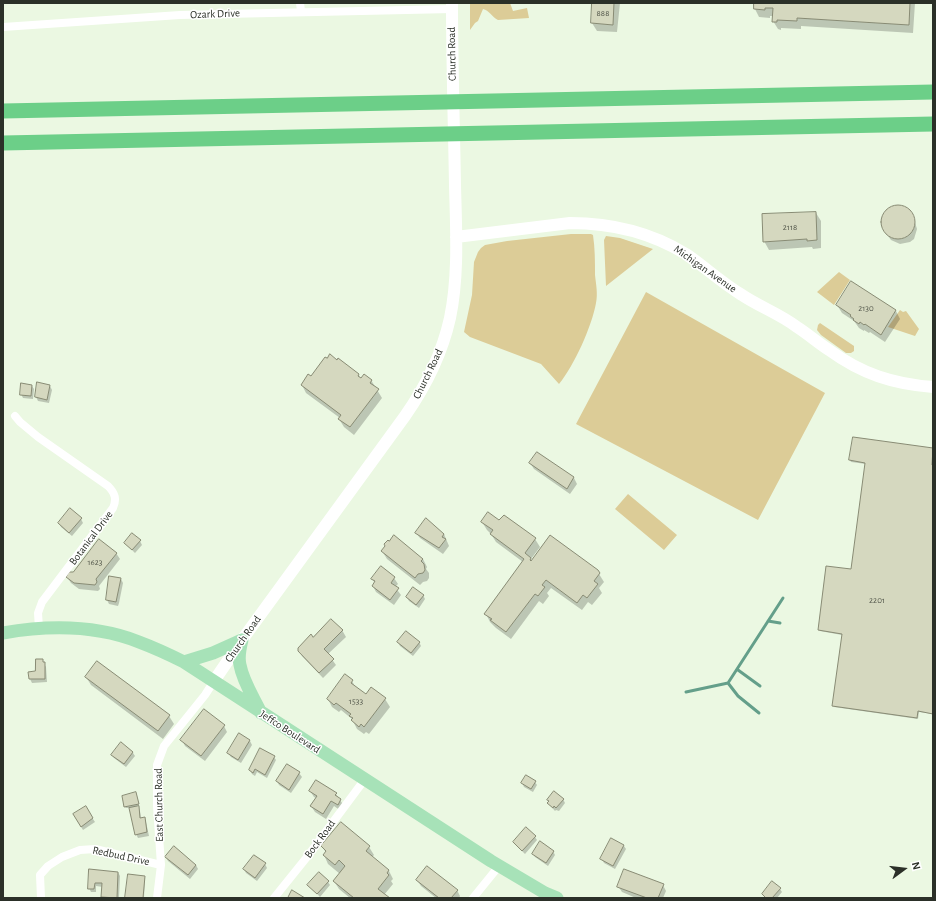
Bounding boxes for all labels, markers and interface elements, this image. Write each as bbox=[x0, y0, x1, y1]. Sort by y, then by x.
street label: Ozark Drive bbox=[190, 7, 240, 21]
house number: 888 bbox=[597, 8, 609, 18]
street label: Church Road bbox=[445, 27, 459, 81]
house number: 2118 bbox=[783, 222, 797, 232]
street label: Michigan Avenue bbox=[671, 242, 739, 296]
house number: 2130 bbox=[858, 303, 874, 313]
street label: Church Road bbox=[410, 347, 446, 401]
street label: Botanical Drive bbox=[66, 508, 116, 568]
house number: 1623 bbox=[87, 557, 103, 567]
house number: 2201 bbox=[869, 595, 885, 605]
street label: Church Road bbox=[222, 613, 264, 665]
house number: 1533 bbox=[349, 696, 363, 706]
street label: Jeffco Boulevard bbox=[257, 708, 323, 756]
street label: East Church Road bbox=[152, 768, 166, 842]
street label: Bock Road bbox=[302, 817, 338, 861]
street label: Redbud Drive bbox=[91, 844, 151, 868]
north arrow bbox=[884, 849, 924, 889]
text: N bbox=[910, 861, 922, 871]

